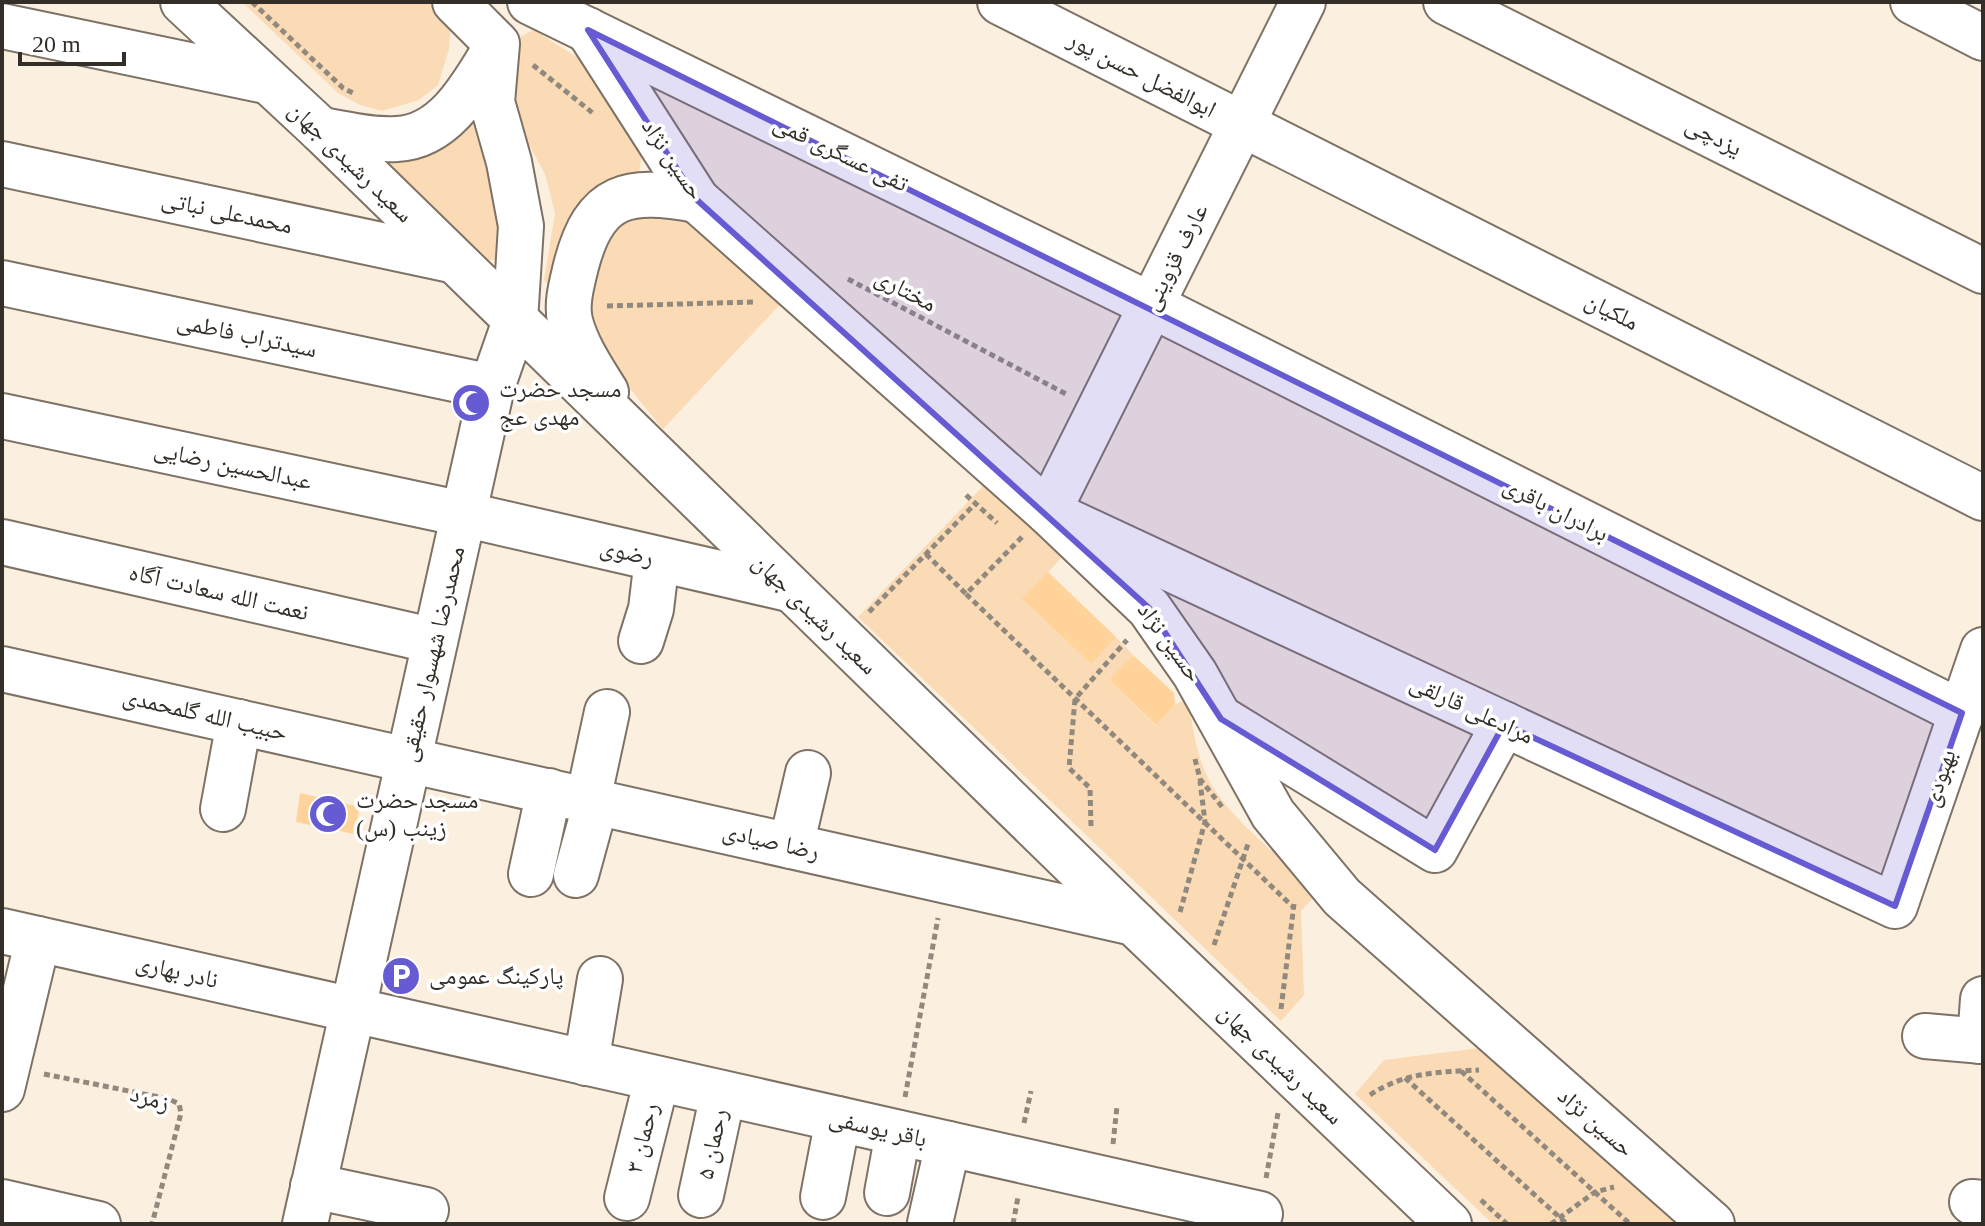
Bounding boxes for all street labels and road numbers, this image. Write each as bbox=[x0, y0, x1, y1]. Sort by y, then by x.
street label: ابوالفضل حسن پور bbox=[1062, 25, 1220, 124]
street label: سعید رشیدی جهان bbox=[283, 96, 418, 228]
street label: تفی عسگری قمی bbox=[769, 109, 912, 198]
street label: یزدچی bbox=[1681, 111, 1746, 162]
street label: حسین نژاد bbox=[636, 114, 709, 205]
street label: محمدعلی نباتی bbox=[159, 185, 295, 240]
street label: عارف قزوینی bbox=[1137, 199, 1214, 315]
street label: مختاری bbox=[870, 263, 941, 318]
street label: ملکیان bbox=[1580, 287, 1643, 336]
street label: سیدتراب فاطمی bbox=[174, 307, 319, 363]
street label: عبدالحسین رضایی bbox=[151, 436, 314, 495]
street label: برادران باقری bbox=[1499, 471, 1613, 547]
street label: رضوی bbox=[597, 533, 656, 572]
street label: محمدرضا شهسوار حقیقی bbox=[395, 544, 470, 765]
street label: سعید رشیدی جهان bbox=[747, 548, 882, 680]
street label: نعمت الله سعادت آگاه bbox=[127, 559, 311, 625]
street label: حسین نژاد bbox=[1132, 597, 1208, 687]
street label: مرادعلی قارلقی bbox=[1406, 669, 1538, 750]
street label: حبیب الله گلمحمدی bbox=[120, 682, 290, 747]
street label: بهبودی bbox=[1917, 746, 1962, 810]
street label: رضا صیادی bbox=[720, 817, 822, 866]
street label: نادر بهاری bbox=[133, 949, 221, 994]
street label: سعید رشیدی جهان bbox=[1213, 998, 1348, 1130]
street label: زمرد bbox=[127, 1080, 173, 1116]
street label: حسین نژاد bbox=[1552, 1082, 1639, 1163]
street label: رحمان ۳ bbox=[621, 1100, 664, 1176]
street label: باقر یوسفی bbox=[826, 1104, 929, 1153]
street label: رحمان ۵ bbox=[692, 1106, 733, 1182]

